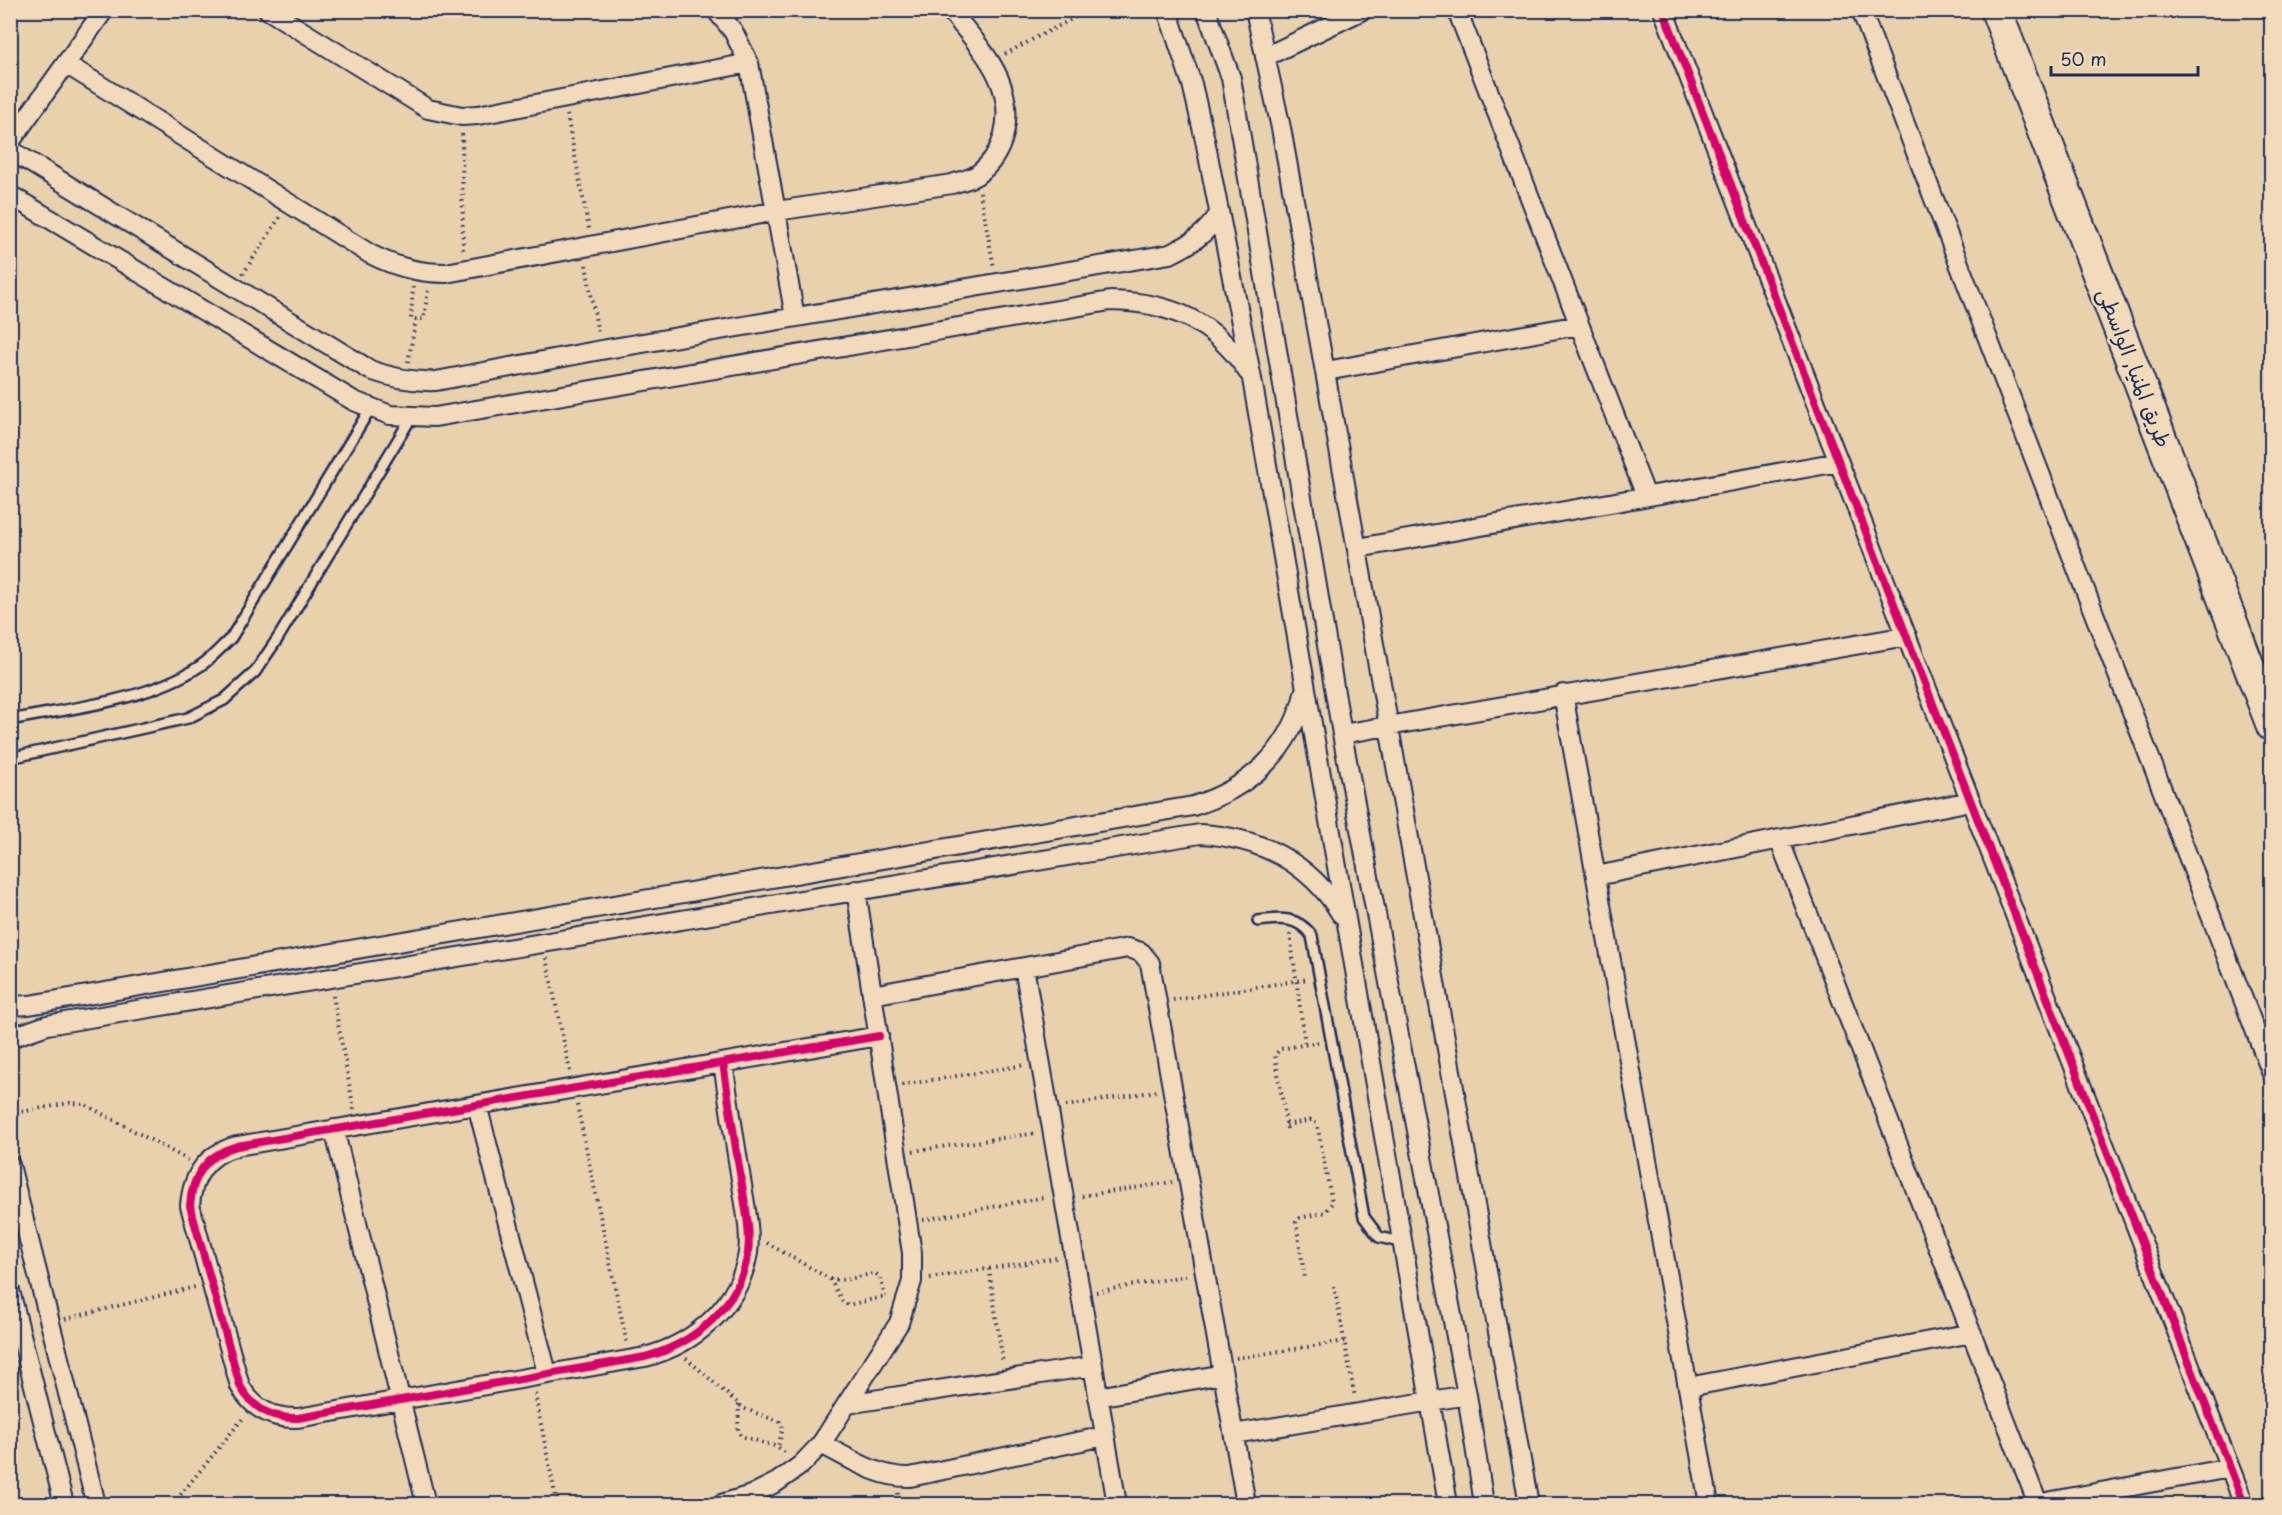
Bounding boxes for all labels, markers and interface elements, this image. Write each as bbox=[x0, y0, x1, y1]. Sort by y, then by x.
scale bar bbox=[2051, 39, 2198, 77]
text: 50 m bbox=[2060, 45, 2107, 72]
street label: طريق المنيا, الواسطى bbox=[2091, 283, 2181, 452]

